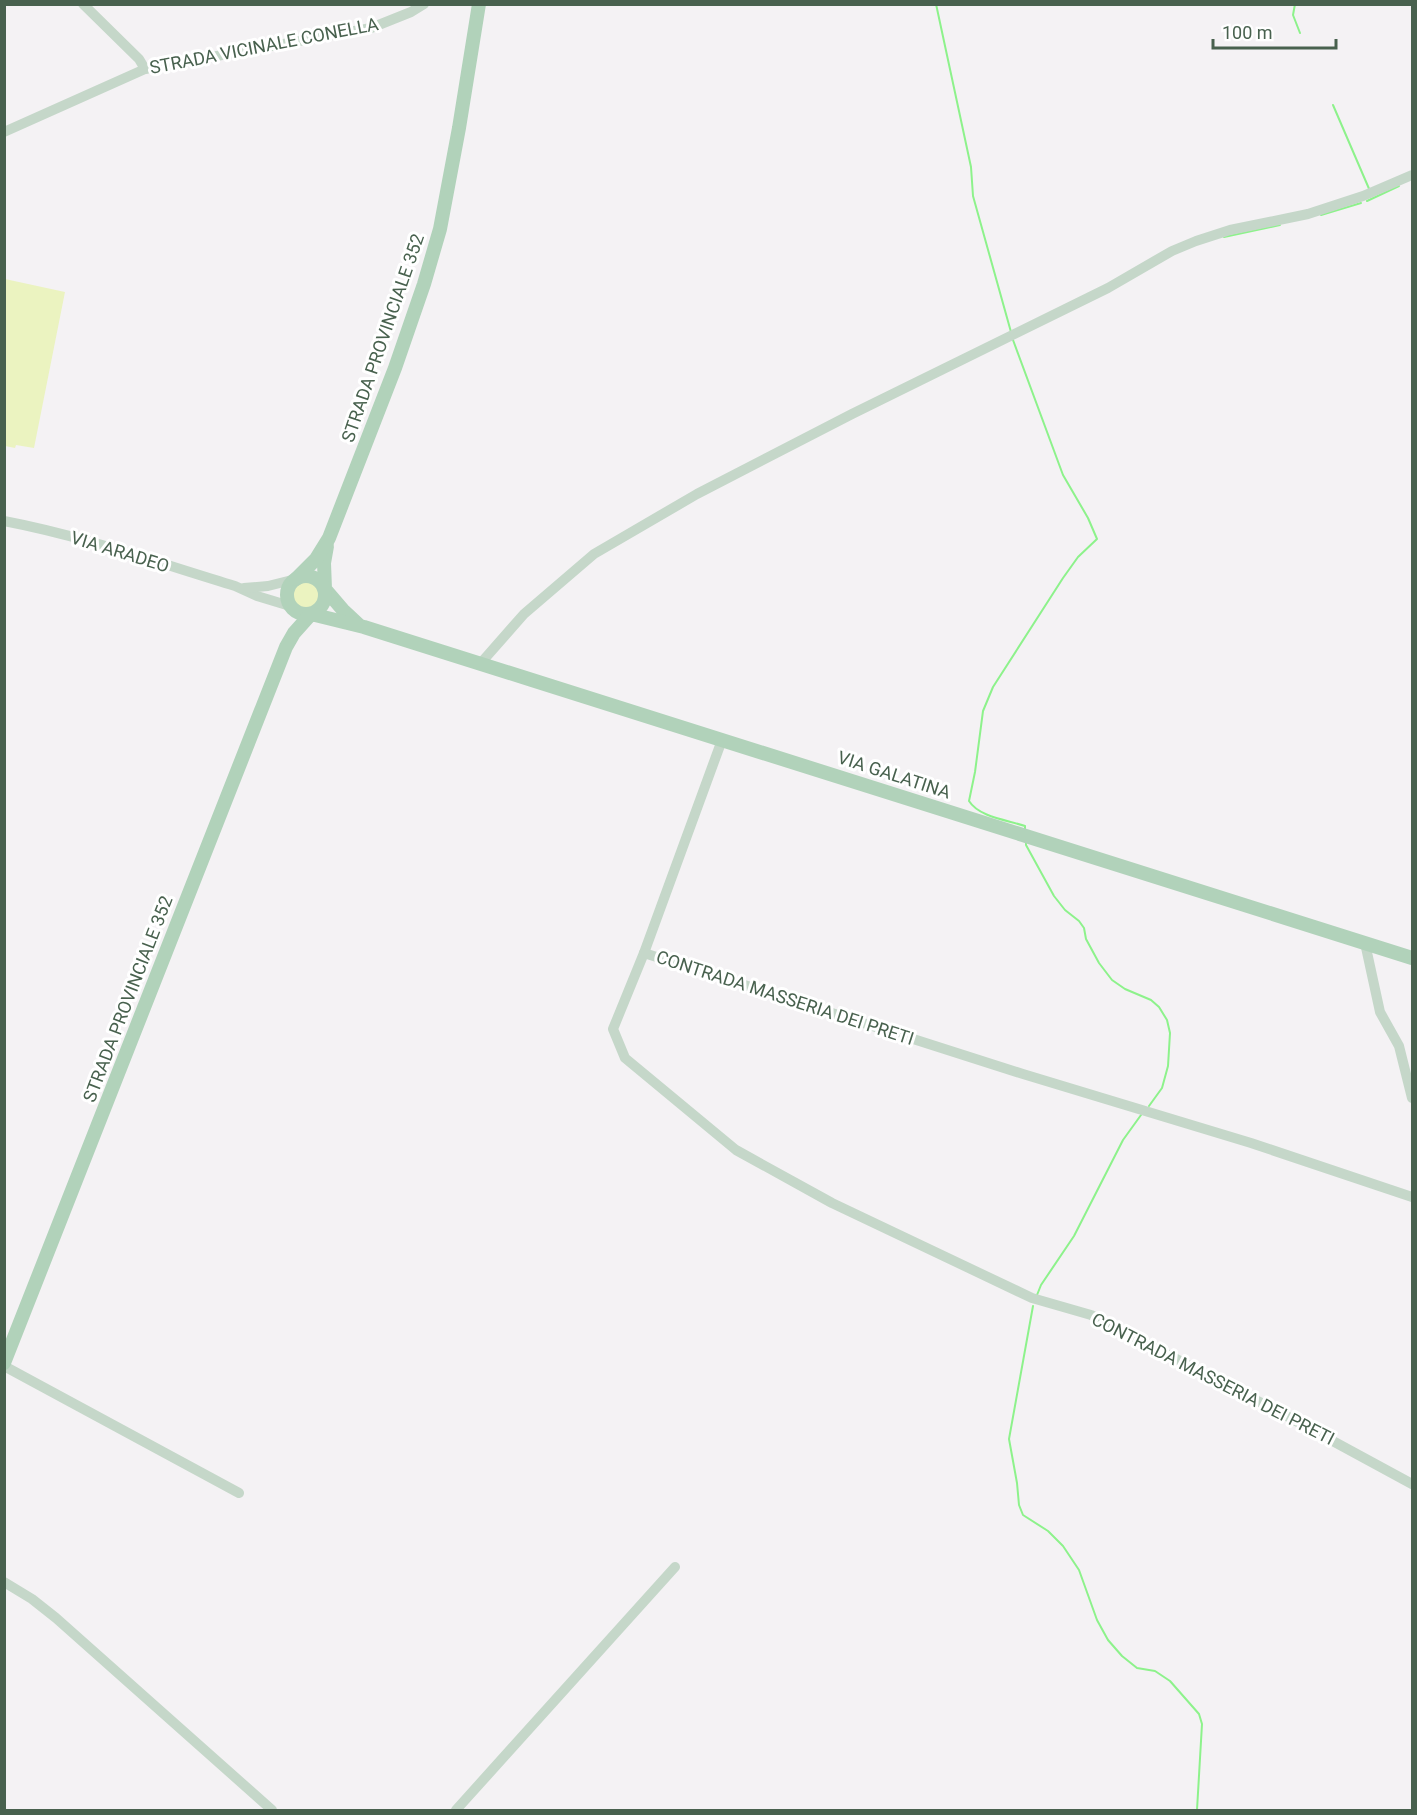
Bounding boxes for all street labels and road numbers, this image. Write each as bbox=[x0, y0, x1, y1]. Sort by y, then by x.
street label: STRADA VICINALE CONELLA bbox=[148, 13, 380, 78]
street label: STRADA PROVINCIALE 352 bbox=[337, 231, 428, 445]
street label: VIA ARADEO bbox=[68, 527, 172, 576]
street label: VIA GALATINA bbox=[835, 746, 954, 803]
street label: STRADA PROVINCIALE 352 bbox=[78, 893, 177, 1105]
street label: CONTRADA MASSERIA DEI PRETI bbox=[654, 946, 917, 1049]
street label: CONTRADA MASSERIA DEI PRETI bbox=[1088, 1308, 1338, 1449]

